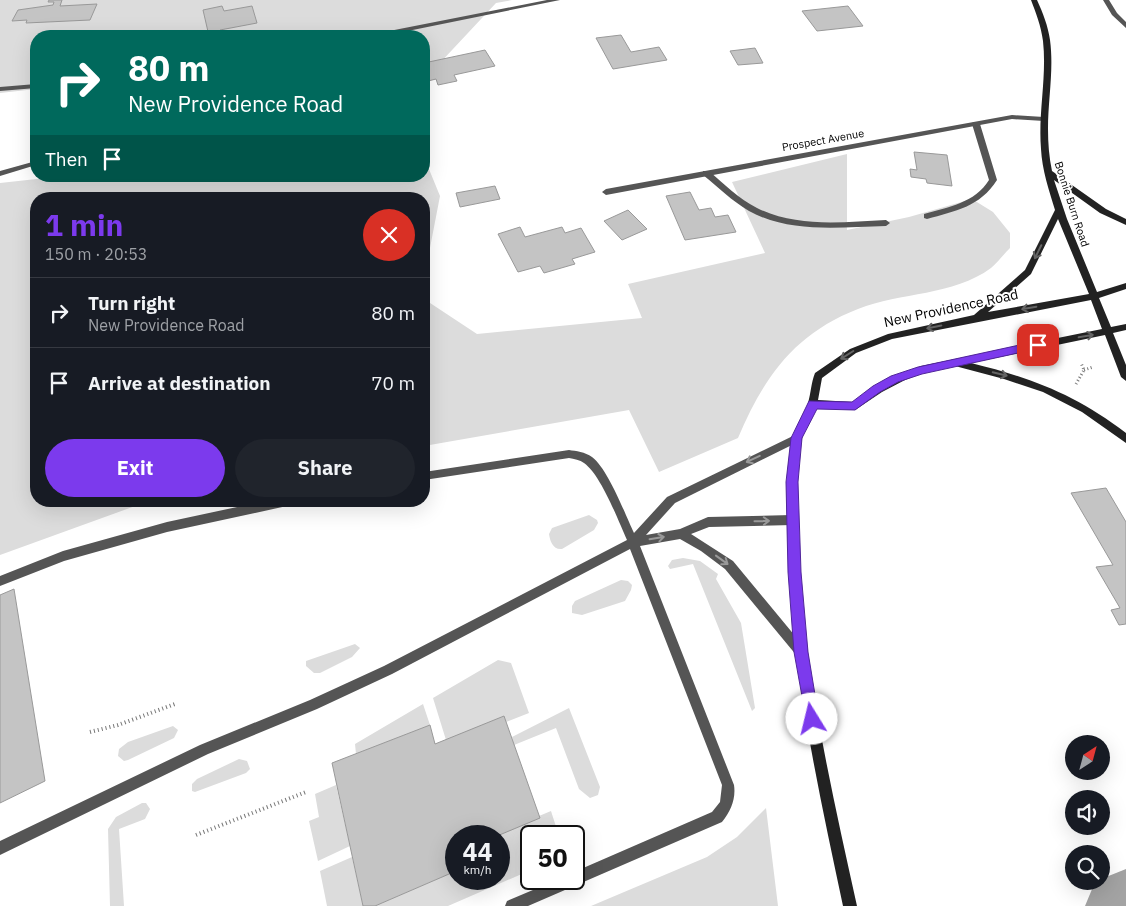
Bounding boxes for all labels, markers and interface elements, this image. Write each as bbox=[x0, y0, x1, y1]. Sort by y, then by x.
text: 80 m bbox=[128, 45, 210, 91]
icon: right bbox=[45, 50, 110, 115]
text: New Providence Road bbox=[128, 89, 343, 118]
street label: Prospect Avenue bbox=[781, 126, 865, 154]
icon: arrive bbox=[98, 145, 126, 173]
text: Then bbox=[45, 147, 88, 171]
street label: Bonnie Burn Road bbox=[1052, 160, 1092, 248]
text: 1 min bbox=[45, 205, 123, 244]
button: close bbox=[363, 209, 415, 261]
text: 150 m · 20:53 bbox=[45, 244, 147, 264]
one-way arrow bbox=[1033, 244, 1042, 259]
street label: New Providence Road bbox=[882, 285, 1020, 331]
text: Turn right bbox=[88, 291, 175, 315]
icon: right bbox=[45, 299, 73, 327]
text: 80 m bbox=[371, 301, 415, 325]
one-way arrow bbox=[1021, 304, 1037, 314]
text: New Providence Road bbox=[88, 315, 245, 335]
one-way arrow bbox=[926, 323, 942, 332]
pin bbox=[1017, 324, 1059, 366]
one-way arrow bbox=[1078, 330, 1094, 340]
icon: arrive bbox=[1024, 331, 1052, 359]
one-way arrow bbox=[840, 351, 854, 361]
icon: arrive bbox=[45, 369, 73, 397]
one-way arrow bbox=[991, 370, 1007, 379]
text: Arrive at destination bbox=[88, 371, 271, 395]
text: 70 m bbox=[371, 371, 415, 395]
button: Exit bbox=[45, 439, 225, 497]
button: Share bbox=[235, 439, 415, 497]
one-way arrow bbox=[746, 455, 761, 464]
one-way arrow bbox=[754, 516, 770, 525]
one-way arrow bbox=[648, 532, 664, 542]
one-way arrow bbox=[715, 555, 729, 565]
position arrow bbox=[785, 692, 837, 744]
north arrow bbox=[1065, 735, 1110, 780]
map controls bbox=[1065, 735, 1110, 890]
button: sound bbox=[1065, 790, 1110, 835]
speed limit sign: 50 bbox=[520, 825, 585, 890]
text: 44 bbox=[462, 835, 493, 868]
button: search bbox=[1065, 845, 1110, 890]
text: km/h bbox=[463, 862, 492, 877]

